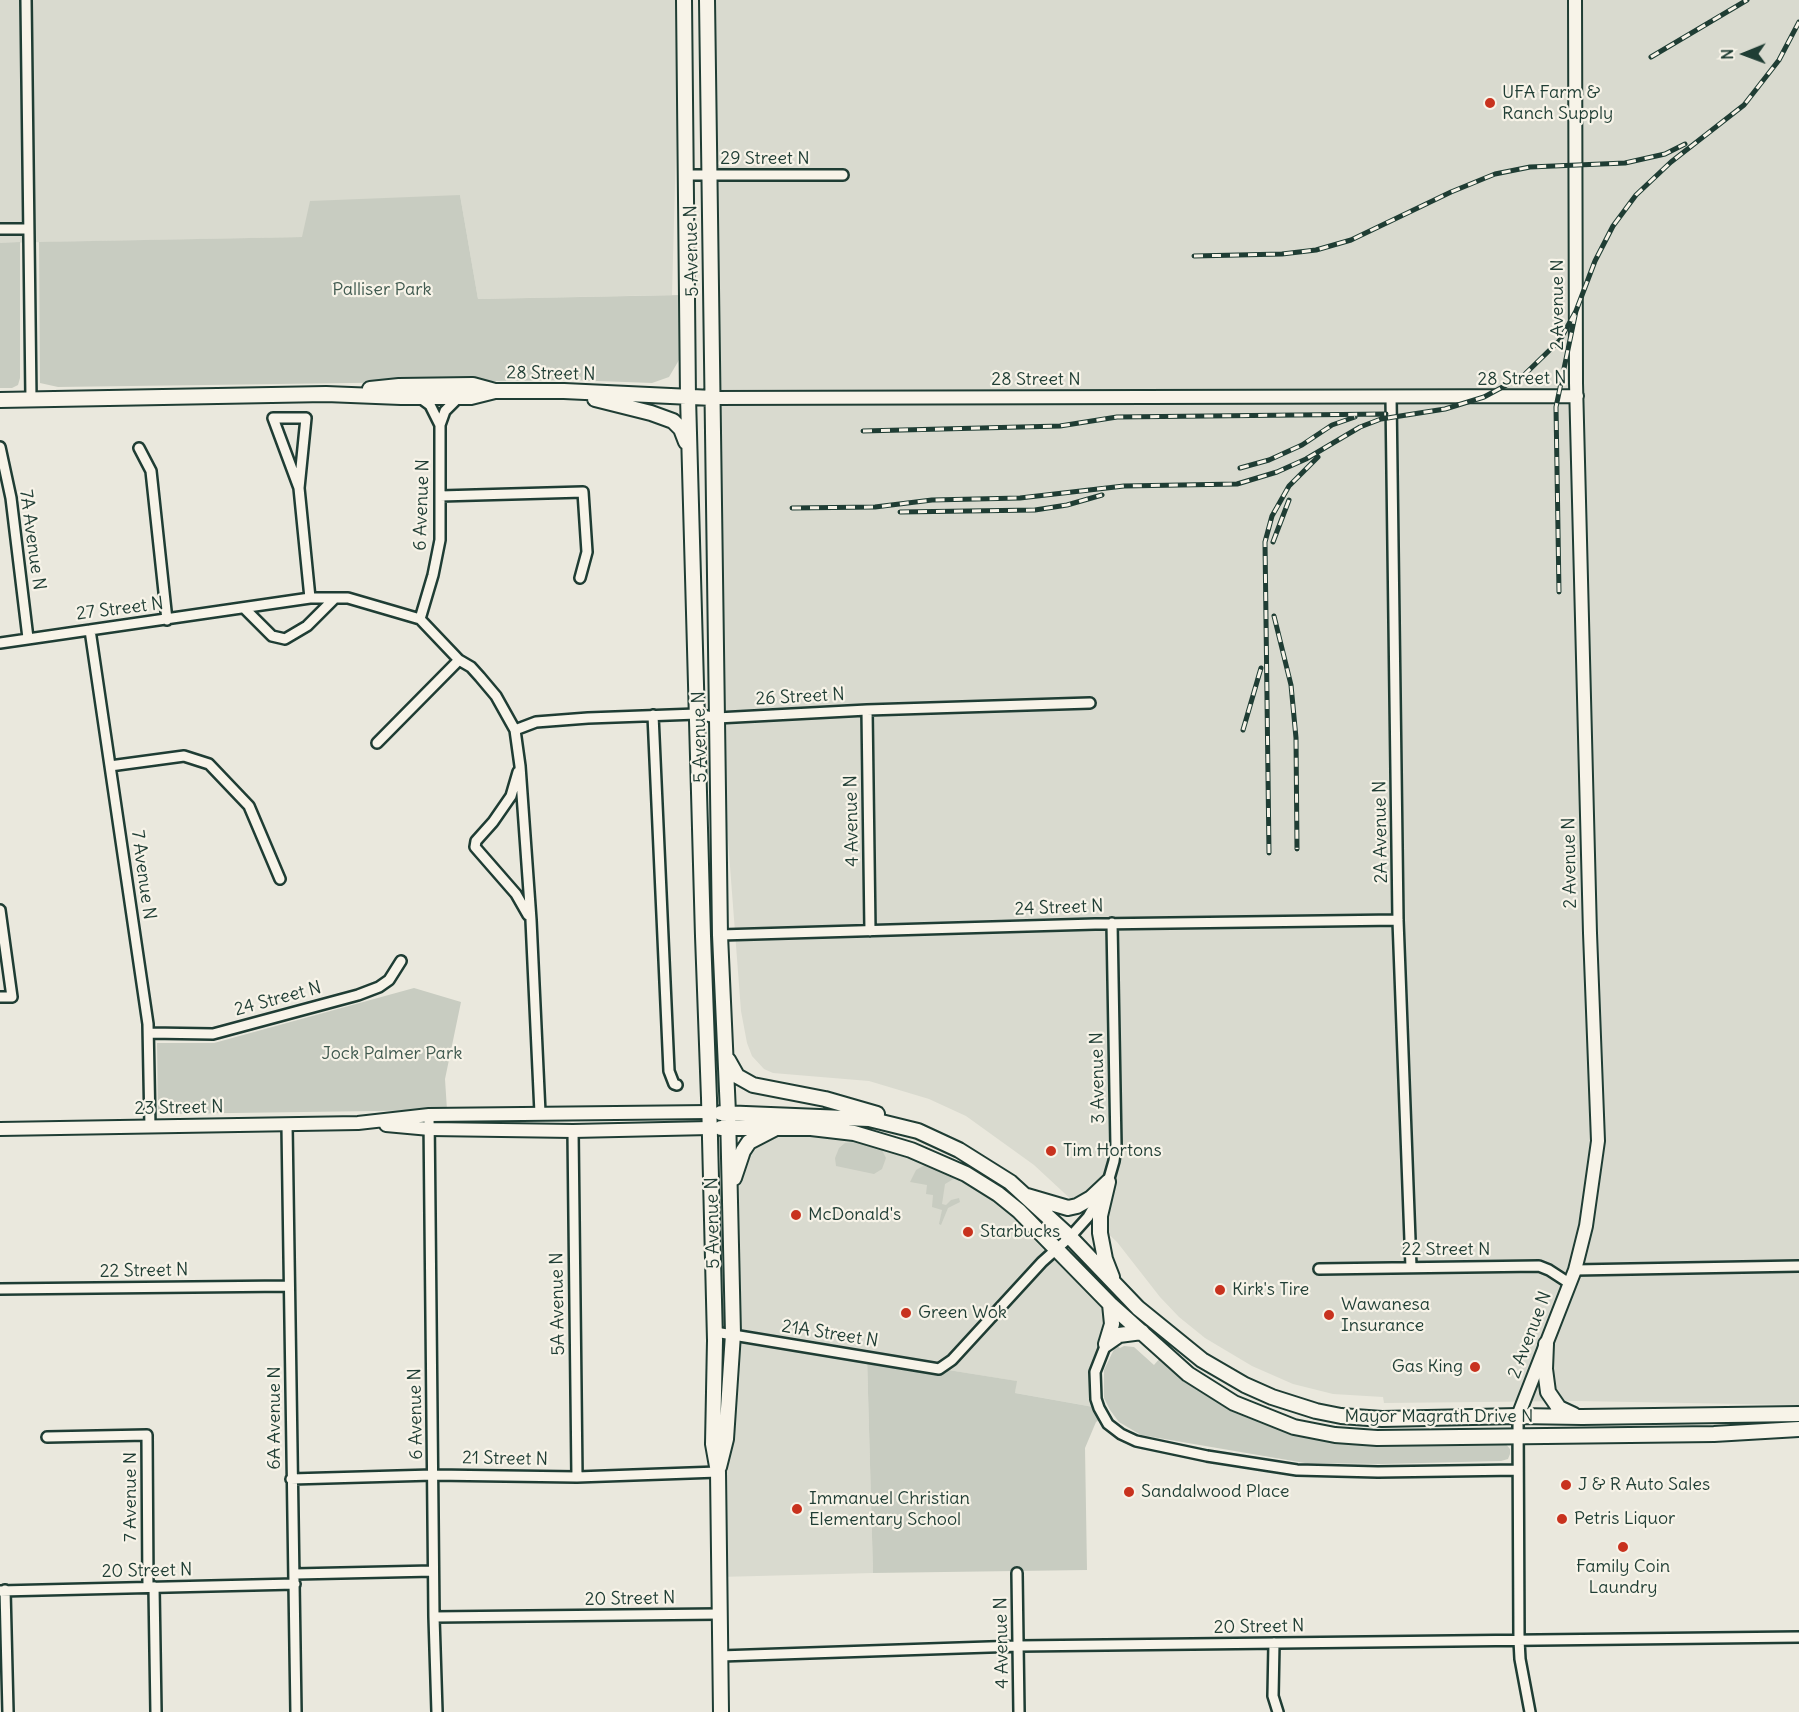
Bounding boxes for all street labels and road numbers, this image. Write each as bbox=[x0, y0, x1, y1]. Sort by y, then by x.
street label: 29 Street N bbox=[720, 148, 810, 170]
street label: 5 Avenue N bbox=[680, 205, 704, 297]
street label: 2 Avenue N bbox=[1547, 259, 1569, 351]
street label: 28 Street N bbox=[506, 362, 596, 386]
street label: 28 Street N bbox=[1477, 367, 1567, 391]
street label: 28 Street N bbox=[991, 369, 1081, 391]
street label: 6 Avenue N bbox=[410, 459, 434, 551]
street label: 7A Avenue N bbox=[14, 488, 50, 592]
street label: 27 Street N bbox=[75, 593, 165, 625]
street label: 26 Street N bbox=[755, 684, 845, 710]
street label: 5 Avenue N bbox=[688, 691, 712, 783]
street label: 4 Avenue N bbox=[840, 775, 864, 867]
street label: 2A Avenue N bbox=[1369, 780, 1393, 884]
street label: 2 Avenue N bbox=[1558, 817, 1582, 909]
street label: 7 Avenue N bbox=[126, 829, 160, 921]
street label: 24 Street N bbox=[1014, 896, 1104, 920]
street label: 24 Street N bbox=[232, 977, 324, 1021]
street label: 3 Avenue N bbox=[1086, 1032, 1110, 1124]
street label: 23 Street N bbox=[134, 1096, 224, 1120]
street label: 5 Avenue N bbox=[701, 1177, 725, 1269]
street label: 22 Street N bbox=[1402, 1239, 1490, 1261]
street label: 5A Avenue N bbox=[546, 1252, 570, 1356]
street label: 22 Street N bbox=[99, 1259, 189, 1283]
street label: 2 Avenue N bbox=[1504, 1289, 1556, 1381]
street label: 21A Street N bbox=[780, 1316, 880, 1352]
street label: 6A Avenue N bbox=[264, 1366, 286, 1470]
street label: 6 Avenue N bbox=[404, 1368, 428, 1460]
street label: Mayor Magrath Drive N bbox=[1345, 1406, 1533, 1428]
street label: 21 Street N bbox=[462, 1447, 548, 1471]
street label: 7 Avenue N bbox=[120, 1452, 142, 1542]
street label: 20 Street N bbox=[101, 1559, 193, 1583]
street label: 20 Street N bbox=[584, 1587, 676, 1611]
street label: 4 Avenue N bbox=[990, 1597, 1014, 1689]
street label: 20 Street N bbox=[1213, 1615, 1305, 1639]

